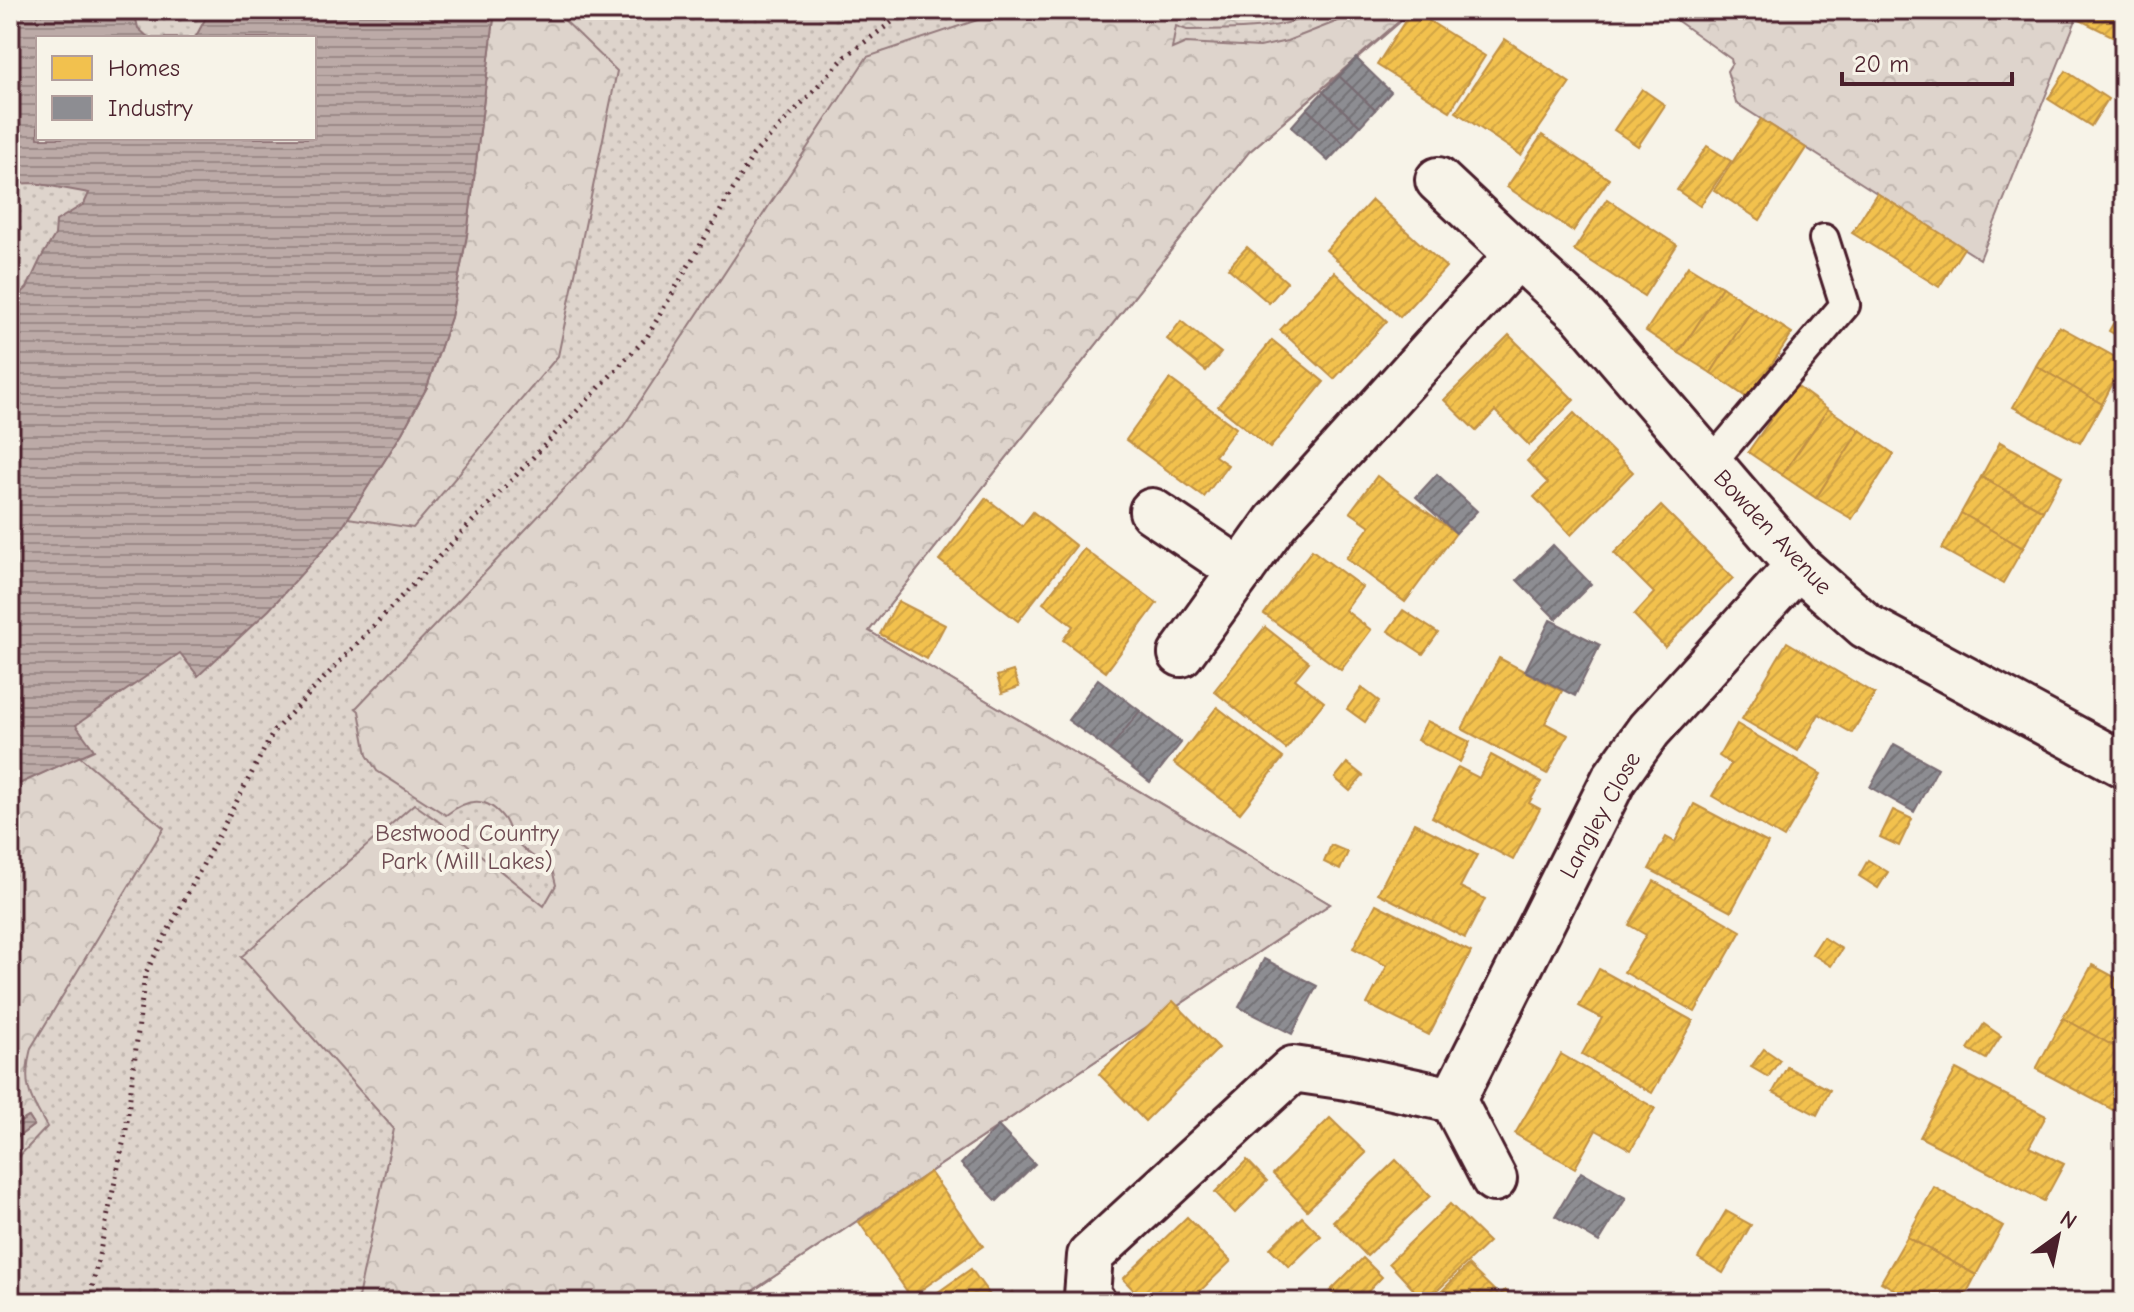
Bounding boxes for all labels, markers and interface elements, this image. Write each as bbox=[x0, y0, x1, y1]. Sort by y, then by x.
legend bbox=[36, 36, 316, 140]
scale bar bbox=[1842, 36, 2012, 86]
text: 20 m bbox=[1854, 50, 1909, 78]
text: Homes bbox=[108, 54, 180, 82]
text: Industry bbox=[108, 94, 193, 122]
street label: Bowden Avenue bbox=[1708, 464, 1838, 600]
street label: Langley Close bbox=[1554, 747, 1646, 883]
park label: Bestwood Country Park (Mill Lakes) bbox=[375, 819, 559, 875]
north arrow bbox=[2018, 1196, 2098, 1276]
text: N bbox=[2055, 1205, 2081, 1235]

